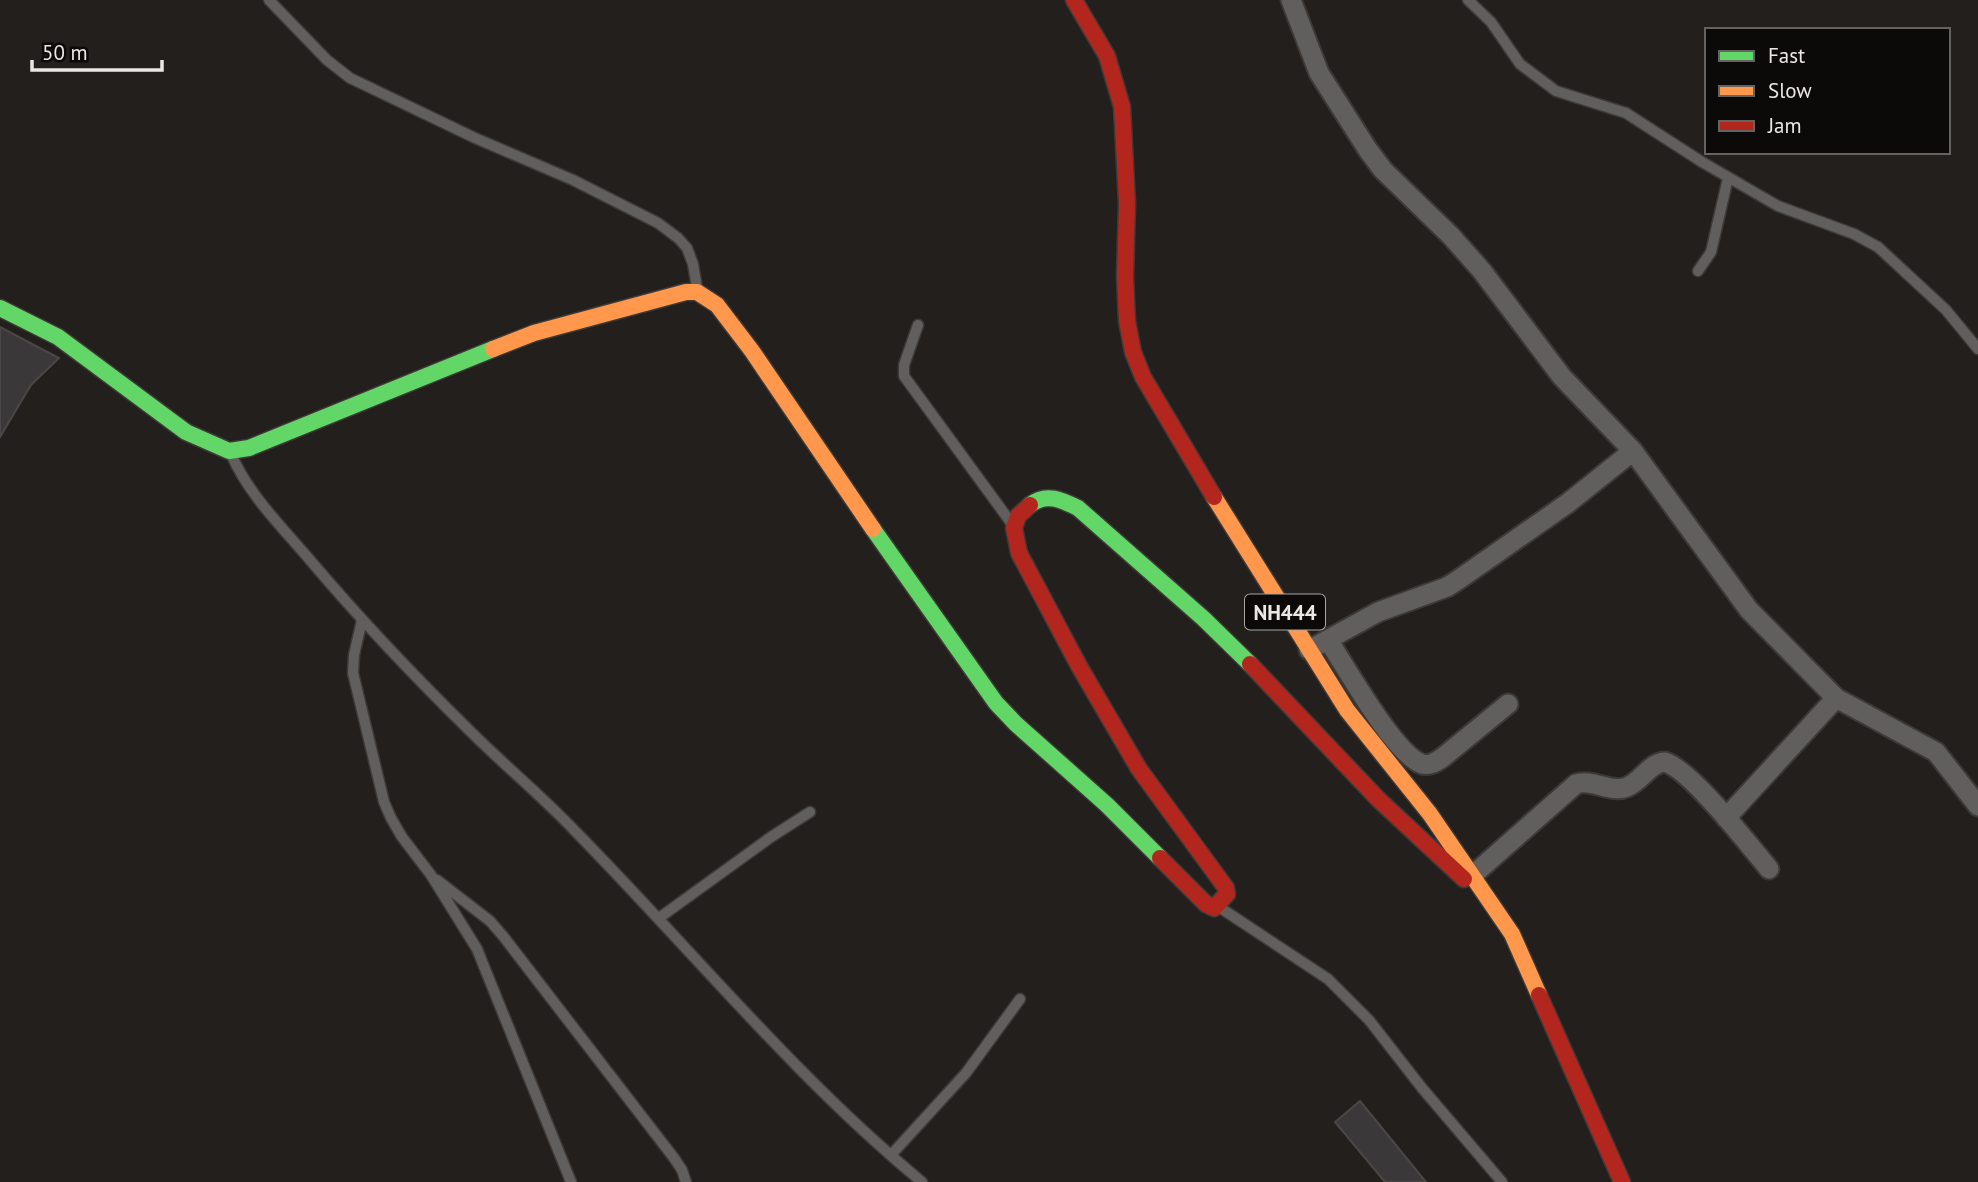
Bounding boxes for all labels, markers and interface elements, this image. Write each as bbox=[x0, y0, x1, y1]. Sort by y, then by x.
scale bar bbox=[32, 28, 161, 72]
legend bbox=[1705, 28, 1950, 154]
text: 50 m bbox=[42, 39, 88, 66]
text: Fast bbox=[1768, 42, 1805, 69]
text: Slow bbox=[1768, 77, 1812, 104]
text: Jam bbox=[1767, 112, 1802, 139]
road number: NH444 bbox=[1245, 594, 1325, 630]

